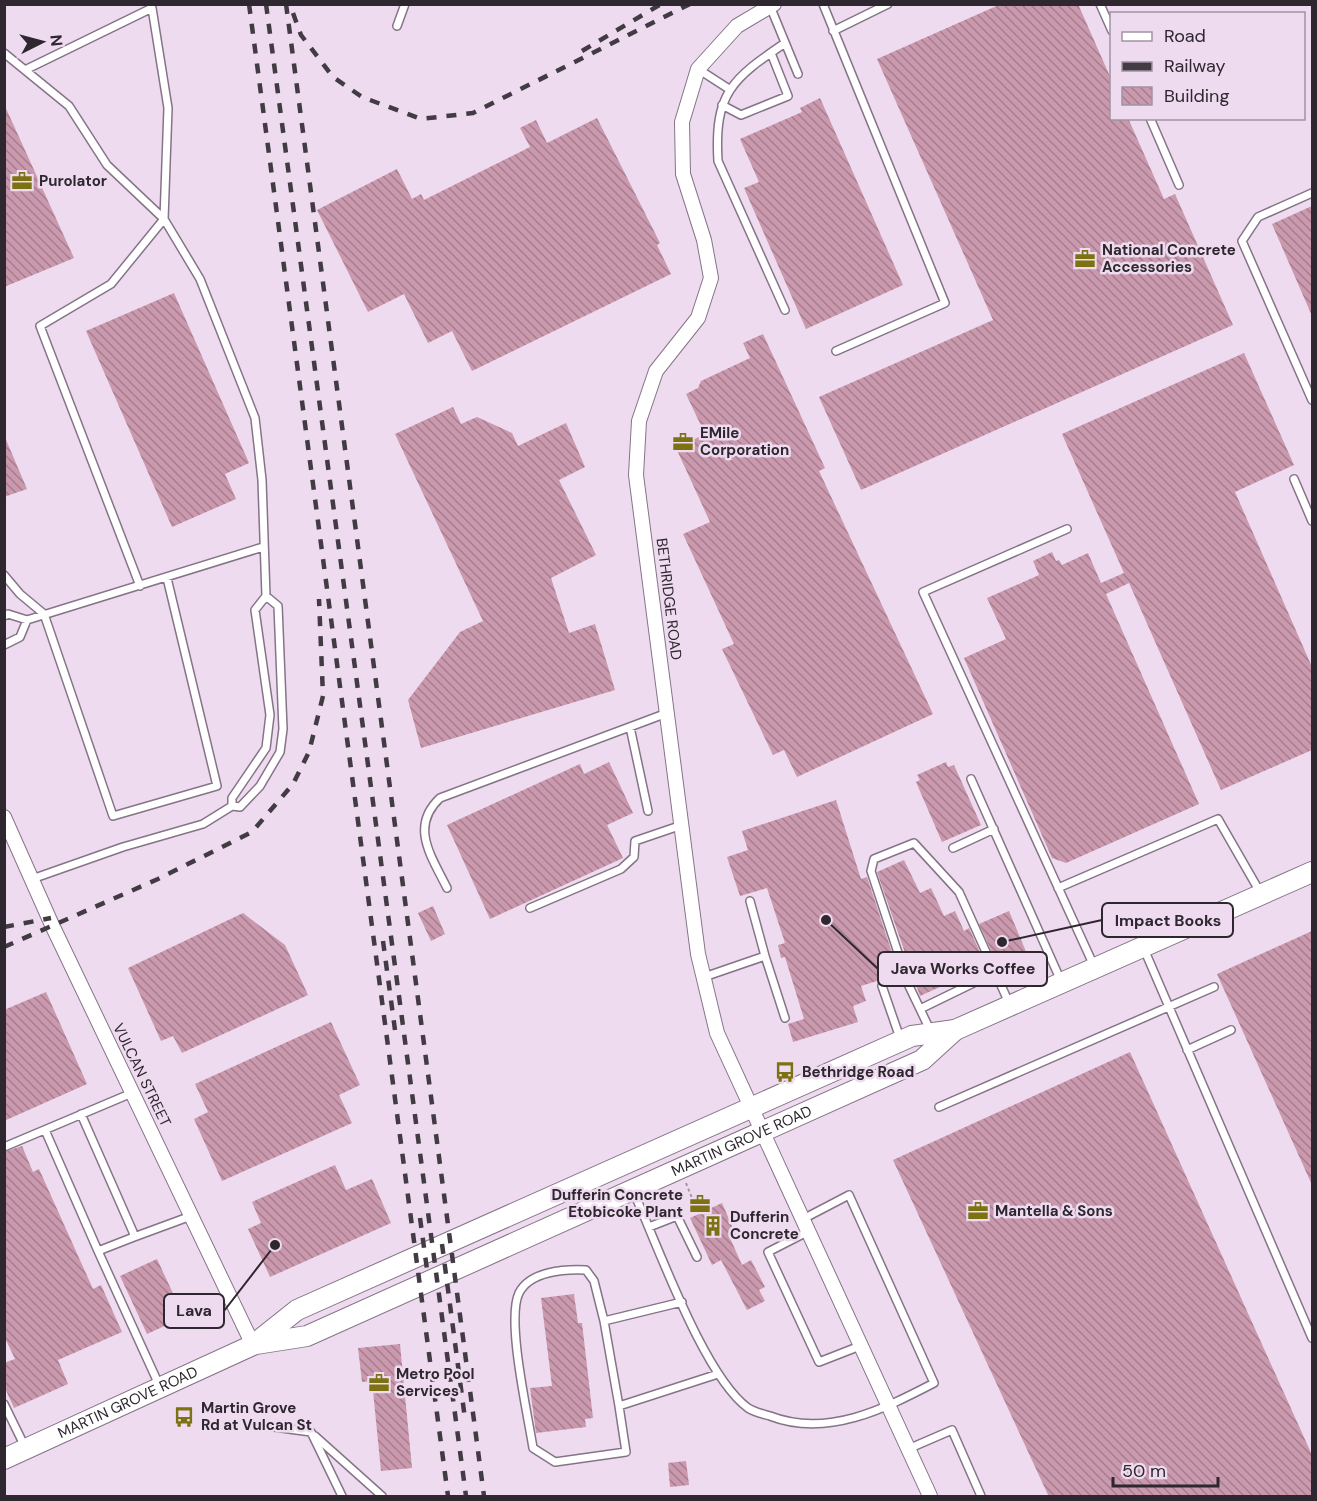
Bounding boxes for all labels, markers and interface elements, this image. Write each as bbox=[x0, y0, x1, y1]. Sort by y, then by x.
north arrow bbox=[12, 12, 72, 72]
legend bbox=[1110, 12, 1305, 120]
text: Road bbox=[1164, 24, 1206, 48]
text: N bbox=[45, 34, 67, 47]
text: Railway bbox=[1164, 54, 1226, 78]
text: Building bbox=[1164, 84, 1229, 108]
office icon: Purolator bbox=[10, 169, 34, 193]
place label: Purolator bbox=[39, 171, 107, 191]
place label: National Concrete Accessories bbox=[1102, 240, 1236, 277]
office icon: National Concrete Accessories bbox=[1073, 247, 1097, 271]
place label: EMile Corporation bbox=[700, 423, 789, 460]
office icon: EMile Corporation bbox=[671, 430, 695, 454]
street label: BETHRIDGE ROAD bbox=[652, 537, 686, 661]
callout: Impact Books bbox=[1102, 903, 1233, 937]
text: Impact Books bbox=[1115, 910, 1221, 931]
callout: Java Works Coffee bbox=[878, 952, 1047, 986]
text: Java Works Coffee bbox=[891, 958, 1035, 979]
street label: VULCAN STREET bbox=[108, 1020, 176, 1130]
bus stop icon: Bethridge Road bbox=[773, 1060, 797, 1084]
place label: Bethridge Road bbox=[802, 1062, 914, 1082]
street label: MARTIN GROVE ROAD bbox=[668, 1101, 815, 1181]
place label: Dufferin Concrete Etobicoke Plant bbox=[551, 1185, 683, 1222]
office icon: Dufferin Concrete Etobicoke Plant bbox=[688, 1192, 712, 1216]
office icon: Mantella & Sons bbox=[966, 1199, 990, 1223]
place label: Mantella & Sons bbox=[995, 1201, 1113, 1221]
place label: Dufferin Concrete bbox=[730, 1207, 799, 1244]
building icon: Dufferin Concrete bbox=[701, 1214, 725, 1238]
callout: Lava bbox=[164, 1294, 224, 1328]
text: Lava bbox=[176, 1300, 212, 1321]
street label: MARTIN GROVE ROAD bbox=[54, 1362, 201, 1443]
place label: Metro Pool Services bbox=[396, 1364, 475, 1401]
office icon: Metro Pool Services bbox=[367, 1371, 391, 1395]
place label: Martin Grove Rd at Vulcan St bbox=[201, 1398, 312, 1435]
bus stop icon: Martin Grove Rd at Vulcan St bbox=[172, 1405, 196, 1429]
scale bar bbox=[1113, 1450, 1218, 1488]
text: 50 m bbox=[1122, 1459, 1166, 1483]

